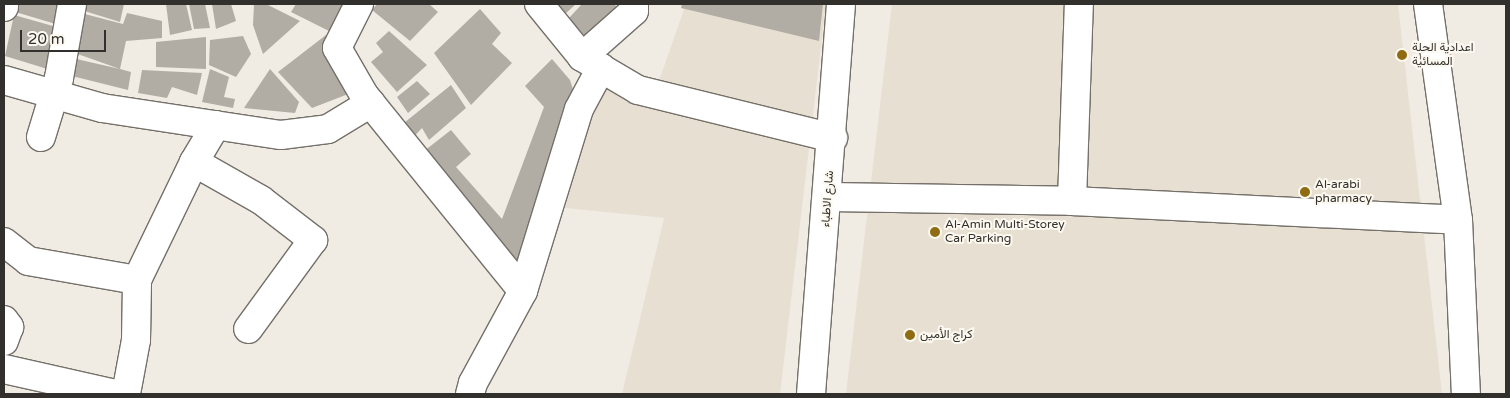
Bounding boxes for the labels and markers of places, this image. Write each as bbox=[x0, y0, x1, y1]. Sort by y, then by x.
place label: اعدادية الحلة المسائية bbox=[1412, 41, 1473, 69]
marker: اعدادية الحلة المسائية bbox=[1396, 49, 1408, 61]
place label: Al-arabi pharmacy bbox=[1315, 178, 1372, 206]
marker: Al-arabi pharmacy bbox=[1299, 186, 1311, 198]
place label: Al-Amin Multi-Storey Car Parking bbox=[945, 218, 1065, 246]
marker: Al-Amin Multi-Storey Car Parking bbox=[929, 226, 941, 238]
place label: كراج الأمين bbox=[920, 328, 972, 342]
marker: كراج الأمين bbox=[904, 329, 916, 341]

